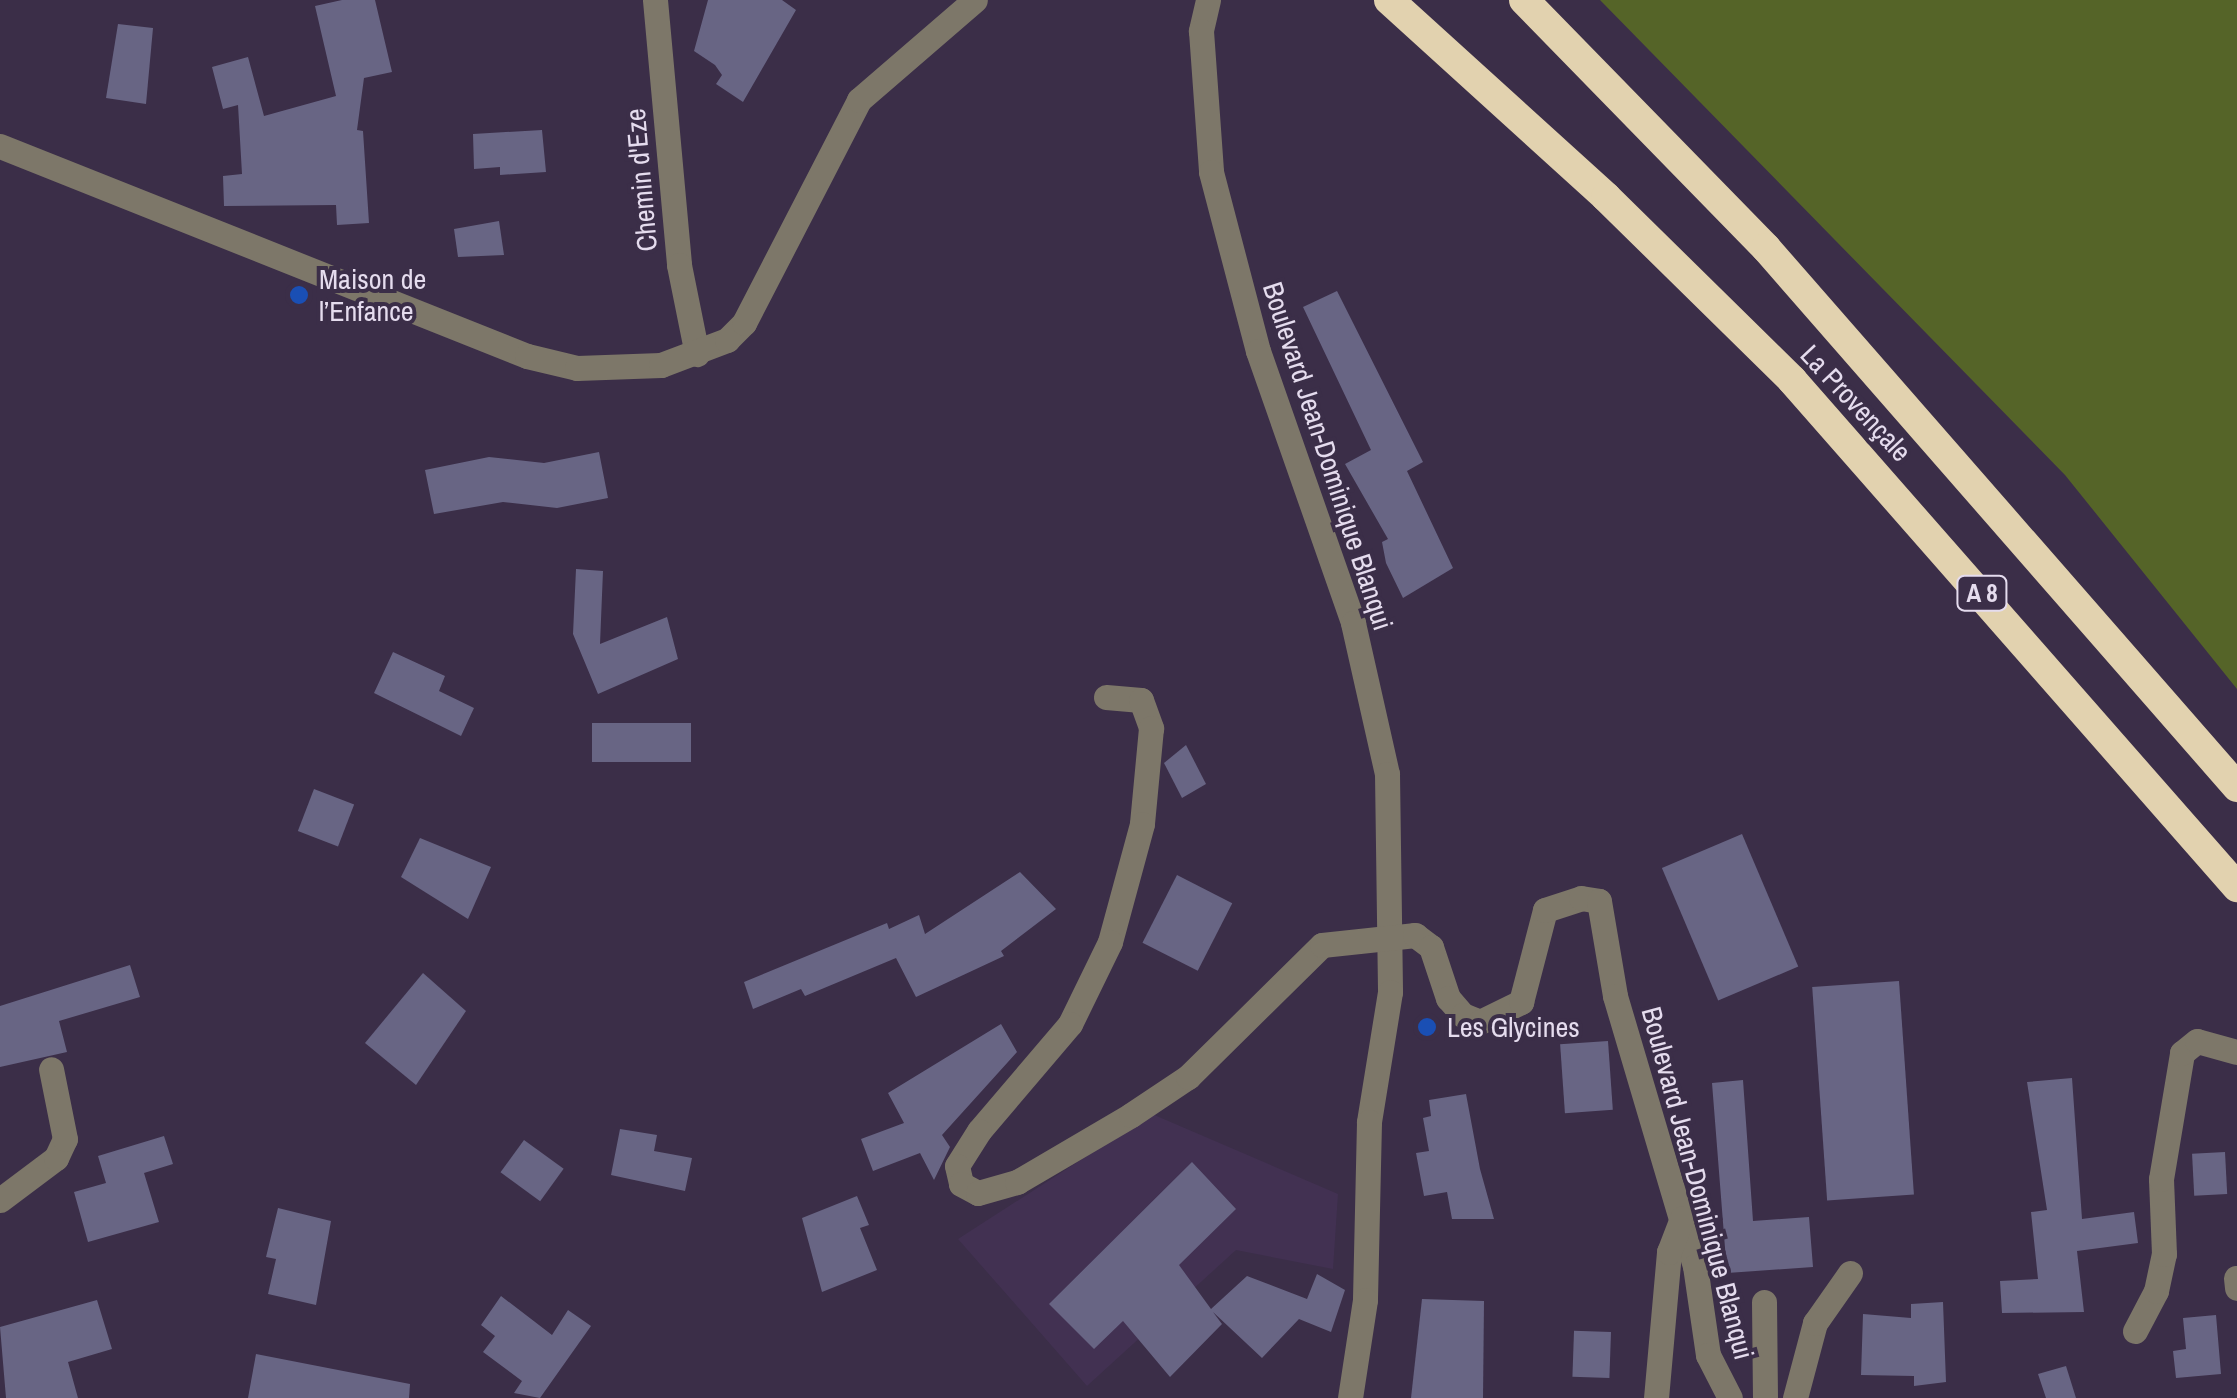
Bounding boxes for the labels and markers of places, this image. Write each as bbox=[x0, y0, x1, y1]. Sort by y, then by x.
place label: Maison de l’Enfance bbox=[319, 262, 426, 328]
marker: Maison de l’Enfance bbox=[288, 284, 310, 306]
place label: Les Glycines bbox=[1447, 1010, 1580, 1044]
marker: Les Glycines bbox=[1416, 1016, 1438, 1038]

